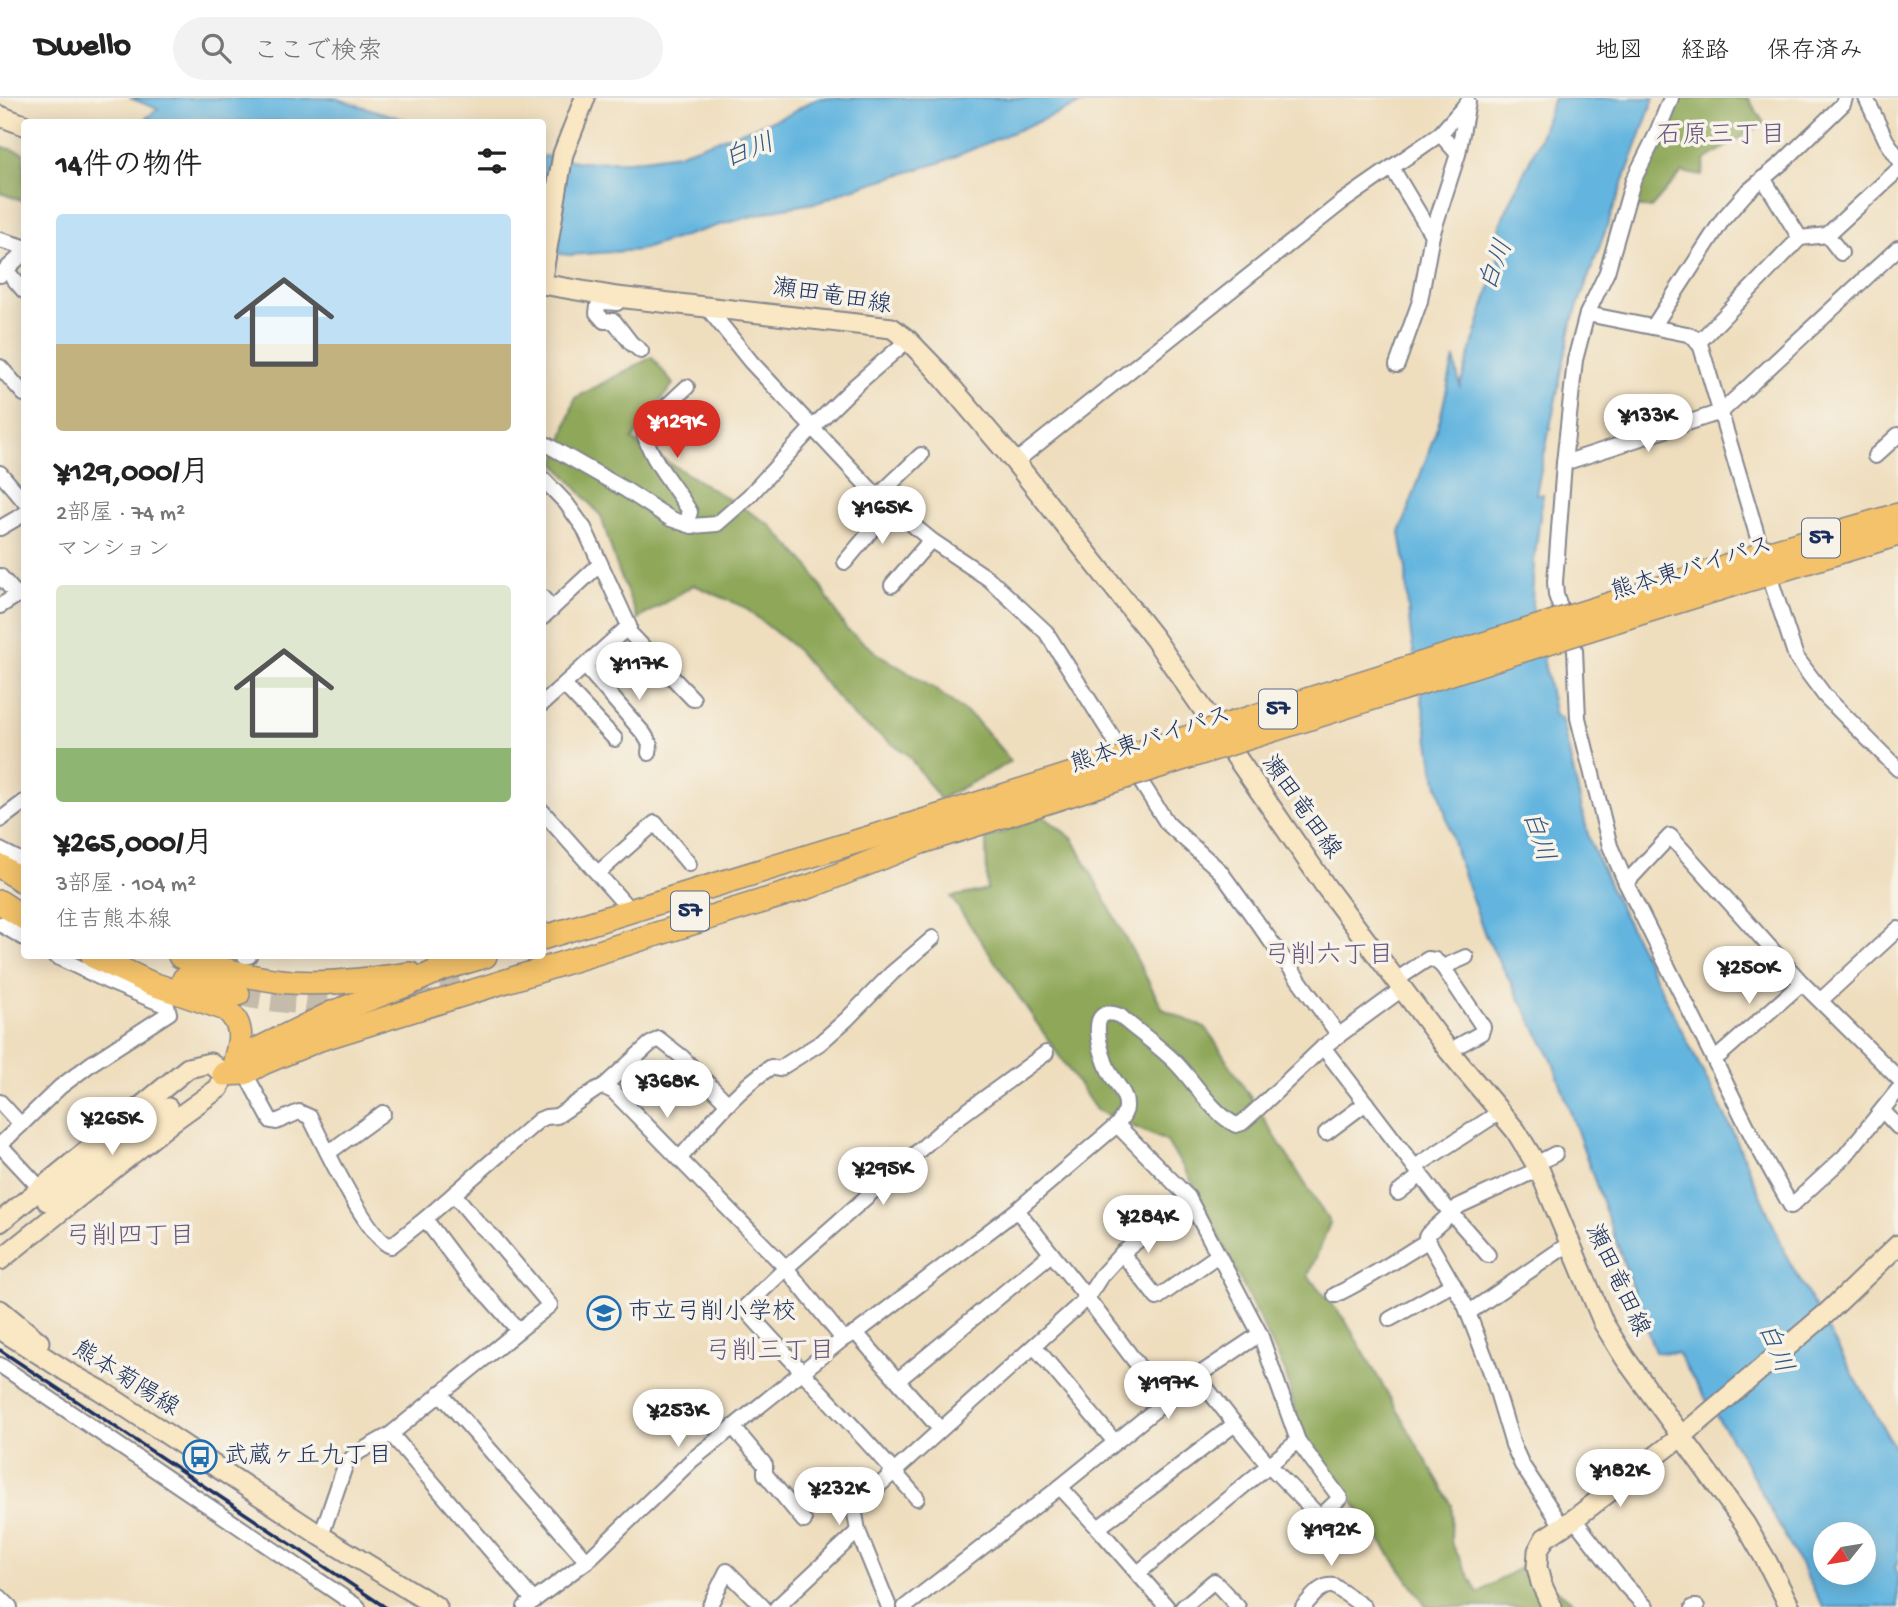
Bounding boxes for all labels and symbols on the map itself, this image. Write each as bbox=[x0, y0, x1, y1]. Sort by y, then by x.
district label: 石原三丁目 bbox=[1656, 122, 1786, 153]
water label: 白川 bbox=[720, 128, 780, 177]
water label: 白川 bbox=[1473, 236, 1522, 296]
street label: 瀬田竜田線 bbox=[770, 273, 894, 322]
pin: ¥133K bbox=[1599, 394, 1697, 454]
pin: ¥129K bbox=[628, 400, 726, 460]
pin: ¥165K bbox=[833, 486, 931, 546]
road number: 57 bbox=[1802, 518, 1840, 558]
street label: 熊本東バイパス bbox=[1607, 531, 1776, 608]
pin: ¥117K bbox=[590, 642, 688, 702]
road number: 57 bbox=[1259, 690, 1297, 729]
street label: 熊本東バイパス bbox=[1067, 700, 1235, 781]
street label: 瀬田竜田線 bbox=[1254, 750, 1347, 865]
water label: 白川 bbox=[1513, 807, 1560, 867]
road number: 57 bbox=[671, 891, 709, 930]
district label: 弓削六丁目 bbox=[1264, 940, 1394, 973]
pin: ¥250K bbox=[1700, 946, 1798, 1006]
pin: ¥368K bbox=[618, 1060, 716, 1120]
pin: ¥265K bbox=[63, 1098, 161, 1157]
pin: ¥295K bbox=[834, 1148, 932, 1207]
pin: ¥284K bbox=[1099, 1196, 1197, 1255]
street label: 瀬田竜田線 bbox=[1578, 1220, 1655, 1342]
district label: 弓削四丁目 bbox=[65, 1221, 195, 1254]
school or university icon: 市立弓削小学校 bbox=[585, 1294, 623, 1332]
place label: 市立弓削小学校 bbox=[628, 1298, 796, 1328]
water label: 白川 bbox=[1749, 1319, 1798, 1379]
street label: 熊本菊陽線 bbox=[66, 1335, 184, 1424]
district label: 弓削三丁目 bbox=[705, 1336, 835, 1369]
pin: ¥197K bbox=[1119, 1362, 1217, 1421]
pin: ¥253K bbox=[629, 1390, 727, 1449]
bus stop icon: 武蔵ヶ丘九丁目 bbox=[181, 1438, 219, 1476]
place label: 武蔵ヶ丘九丁目 bbox=[224, 1442, 392, 1472]
pin: ¥182K bbox=[1571, 1450, 1669, 1509]
pin: ¥232K bbox=[790, 1468, 888, 1527]
pin: ¥192K bbox=[1282, 1508, 1380, 1568]
north arrow bbox=[1813, 1522, 1876, 1586]

